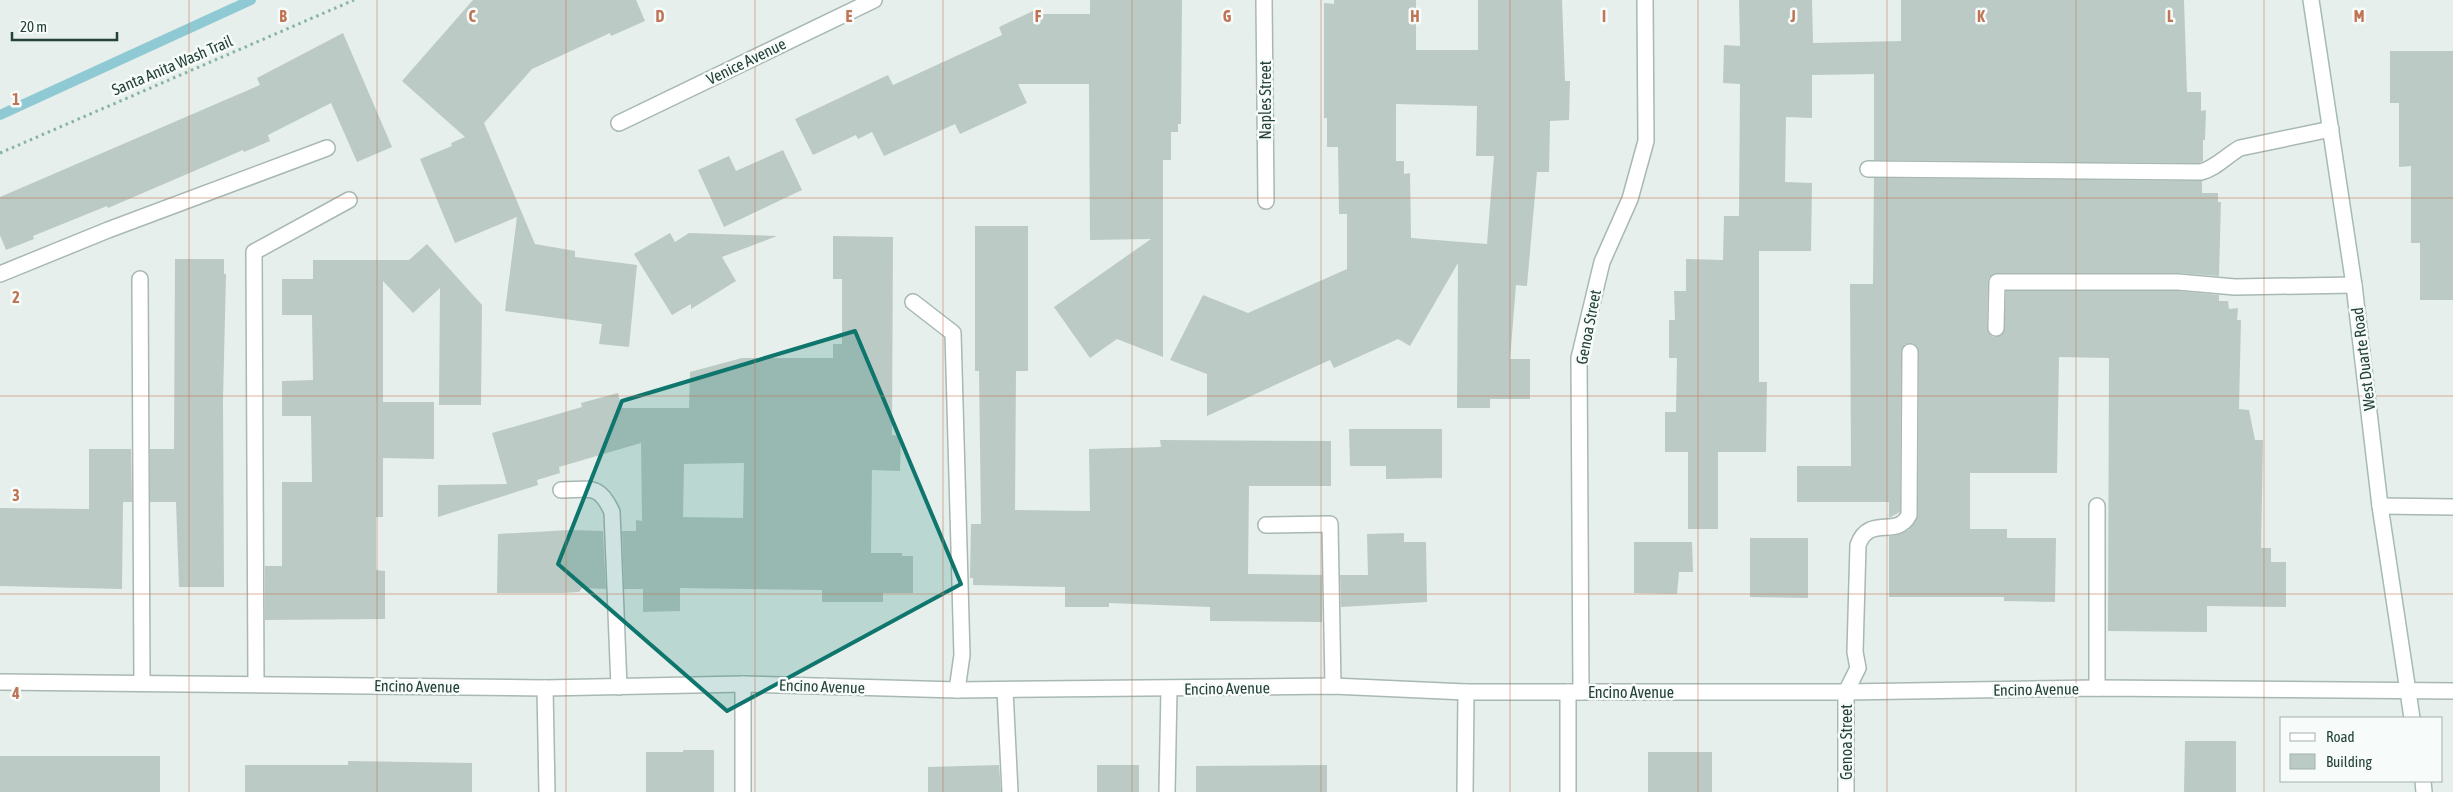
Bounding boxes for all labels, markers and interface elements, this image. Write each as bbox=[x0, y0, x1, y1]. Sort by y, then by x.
text: B bbox=[279, 7, 287, 25]
text: C bbox=[468, 7, 476, 25]
text: D bbox=[656, 7, 665, 25]
text: E bbox=[846, 7, 853, 25]
text: F bbox=[1035, 7, 1042, 25]
text: G bbox=[1223, 7, 1232, 25]
text: H bbox=[1410, 7, 1420, 25]
text: I bbox=[1602, 7, 1606, 25]
text: J bbox=[1789, 7, 1796, 25]
text: K bbox=[1977, 7, 1985, 25]
text: L bbox=[2167, 7, 2174, 25]
text: M bbox=[2354, 7, 2364, 25]
scale bar bbox=[12, 10, 118, 42]
text: 20 m bbox=[20, 18, 47, 35]
street label: Santa Anita Wash Trail bbox=[109, 31, 236, 99]
street label: Venice Avenue bbox=[704, 34, 788, 88]
street label: Naples Street bbox=[1256, 60, 1275, 139]
text: 1 bbox=[12, 90, 20, 108]
text: 2 bbox=[12, 288, 20, 306]
street label: Genoa Street bbox=[1572, 288, 1604, 366]
street label: West Duarte Road bbox=[2348, 306, 2378, 412]
text: 3 bbox=[12, 486, 20, 504]
street label: Encino Avenue bbox=[374, 676, 460, 696]
street label: Encino Avenue bbox=[779, 676, 865, 696]
street label: Encino Avenue bbox=[1184, 678, 1270, 698]
street label: Encino Avenue bbox=[1993, 679, 2079, 699]
street label: Encino Avenue bbox=[1588, 683, 1674, 701]
text: 4 bbox=[11, 684, 20, 702]
street label: Genoa Street bbox=[1837, 704, 1855, 780]
legend bbox=[2280, 717, 2443, 782]
text: Road bbox=[2326, 728, 2355, 745]
text: Building bbox=[2326, 753, 2372, 770]

